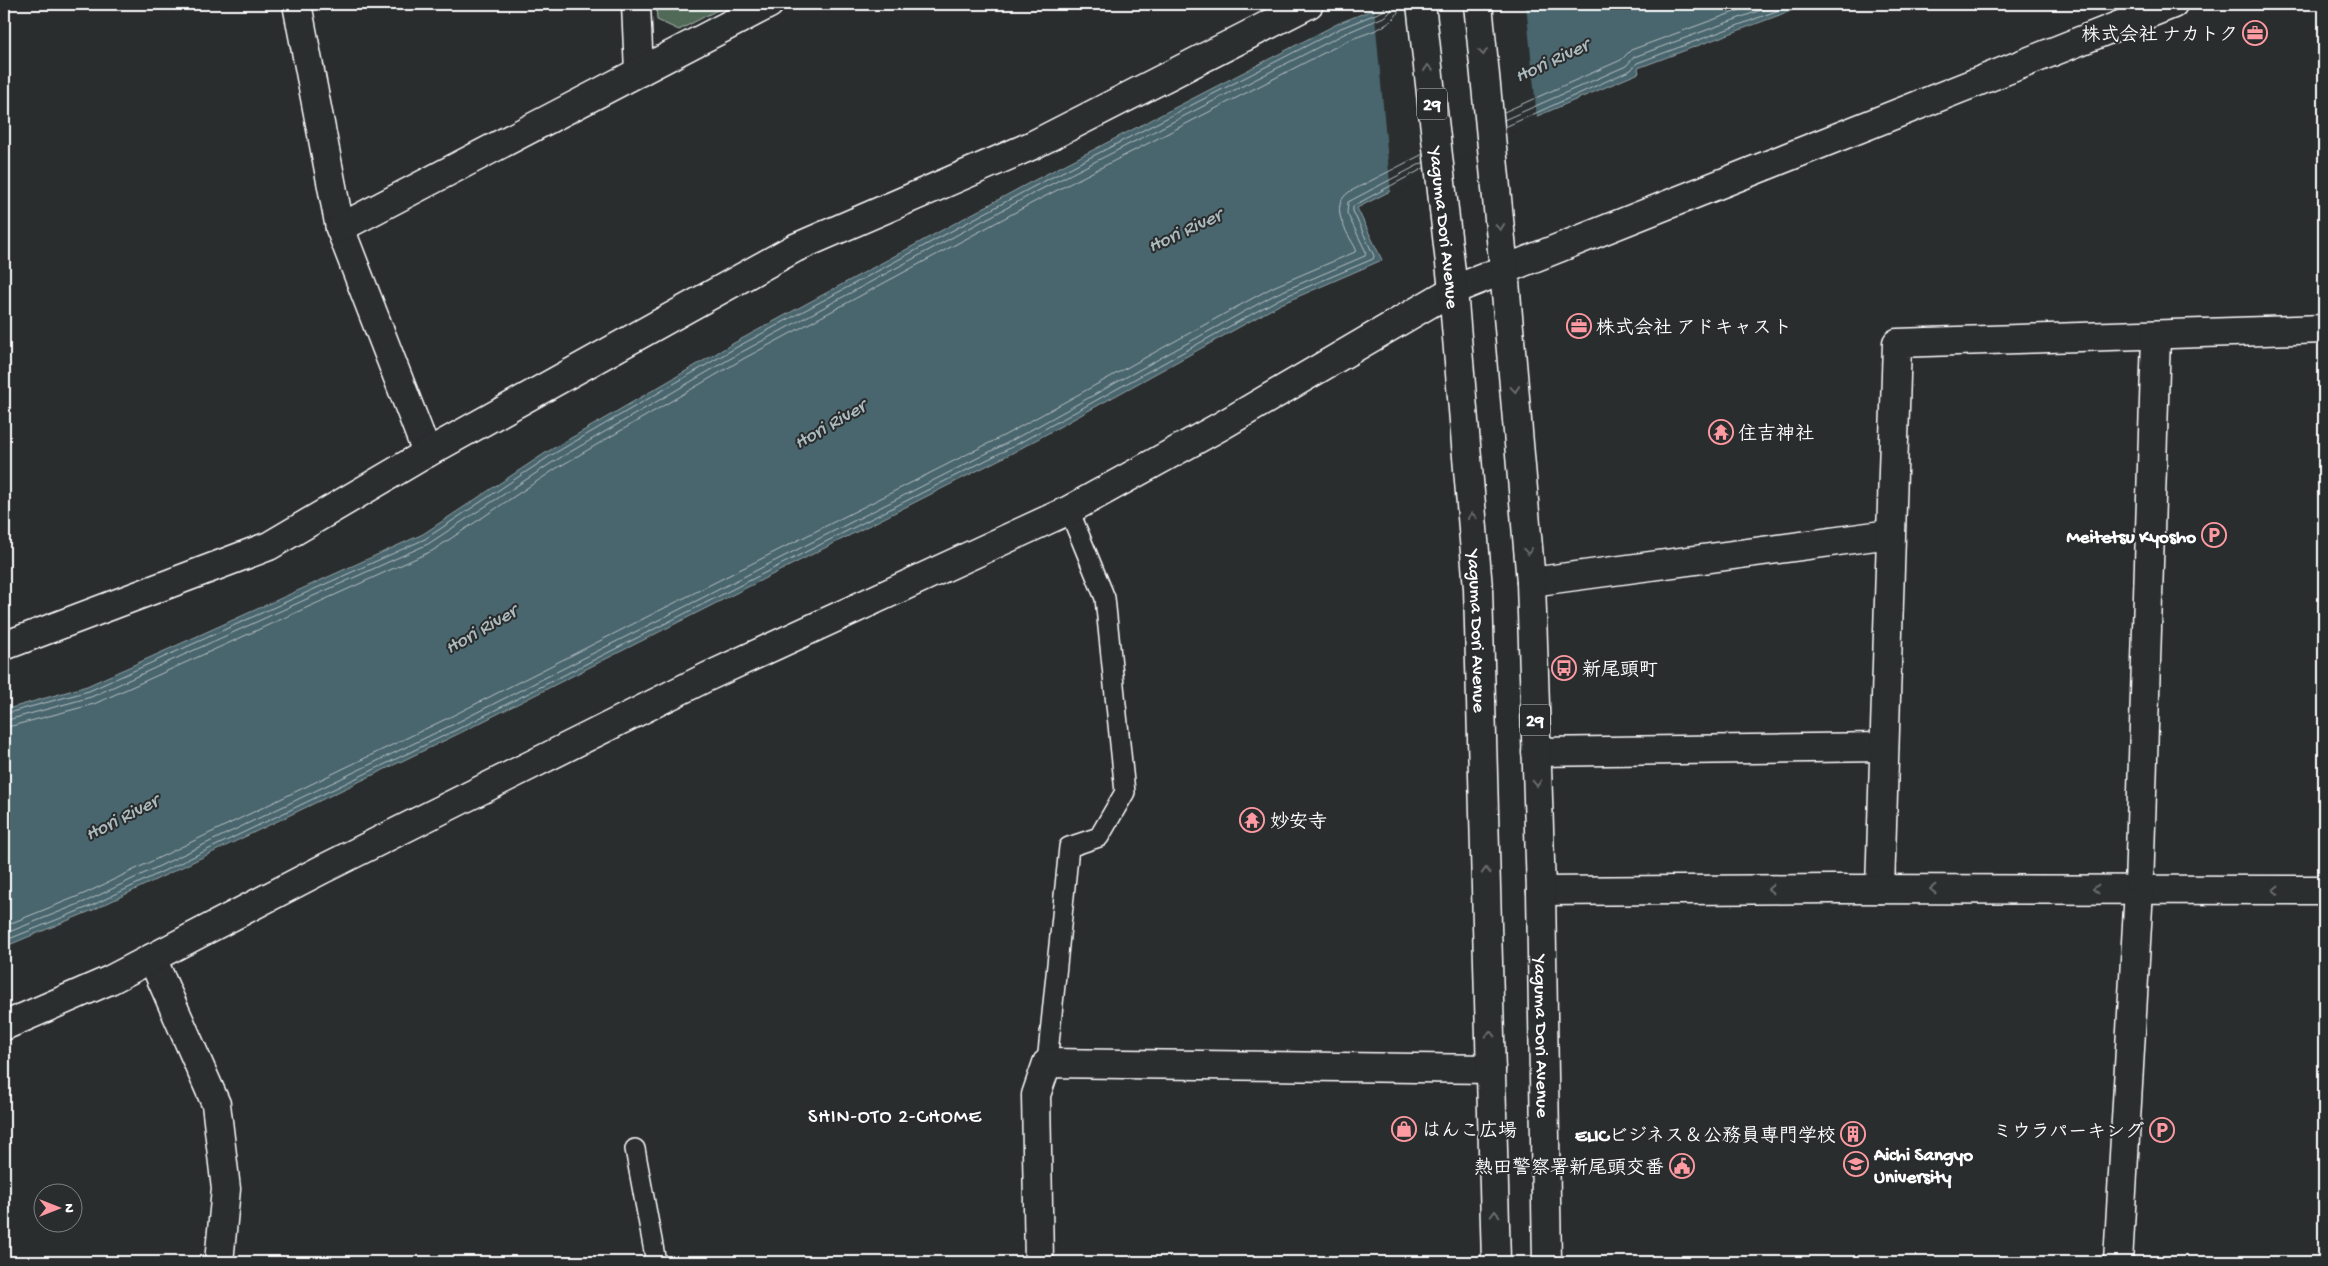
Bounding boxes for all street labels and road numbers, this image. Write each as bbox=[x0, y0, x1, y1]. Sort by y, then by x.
road number: 29 bbox=[1417, 88, 1447, 120]
street label: Yaguma Dori Avenue bbox=[1422, 144, 1463, 310]
street label: Yaguma Dori Avenue bbox=[1460, 547, 1489, 713]
road number: 29 bbox=[1520, 704, 1550, 736]
street label: Yaguma Dori Avenue bbox=[1527, 953, 1553, 1118]

